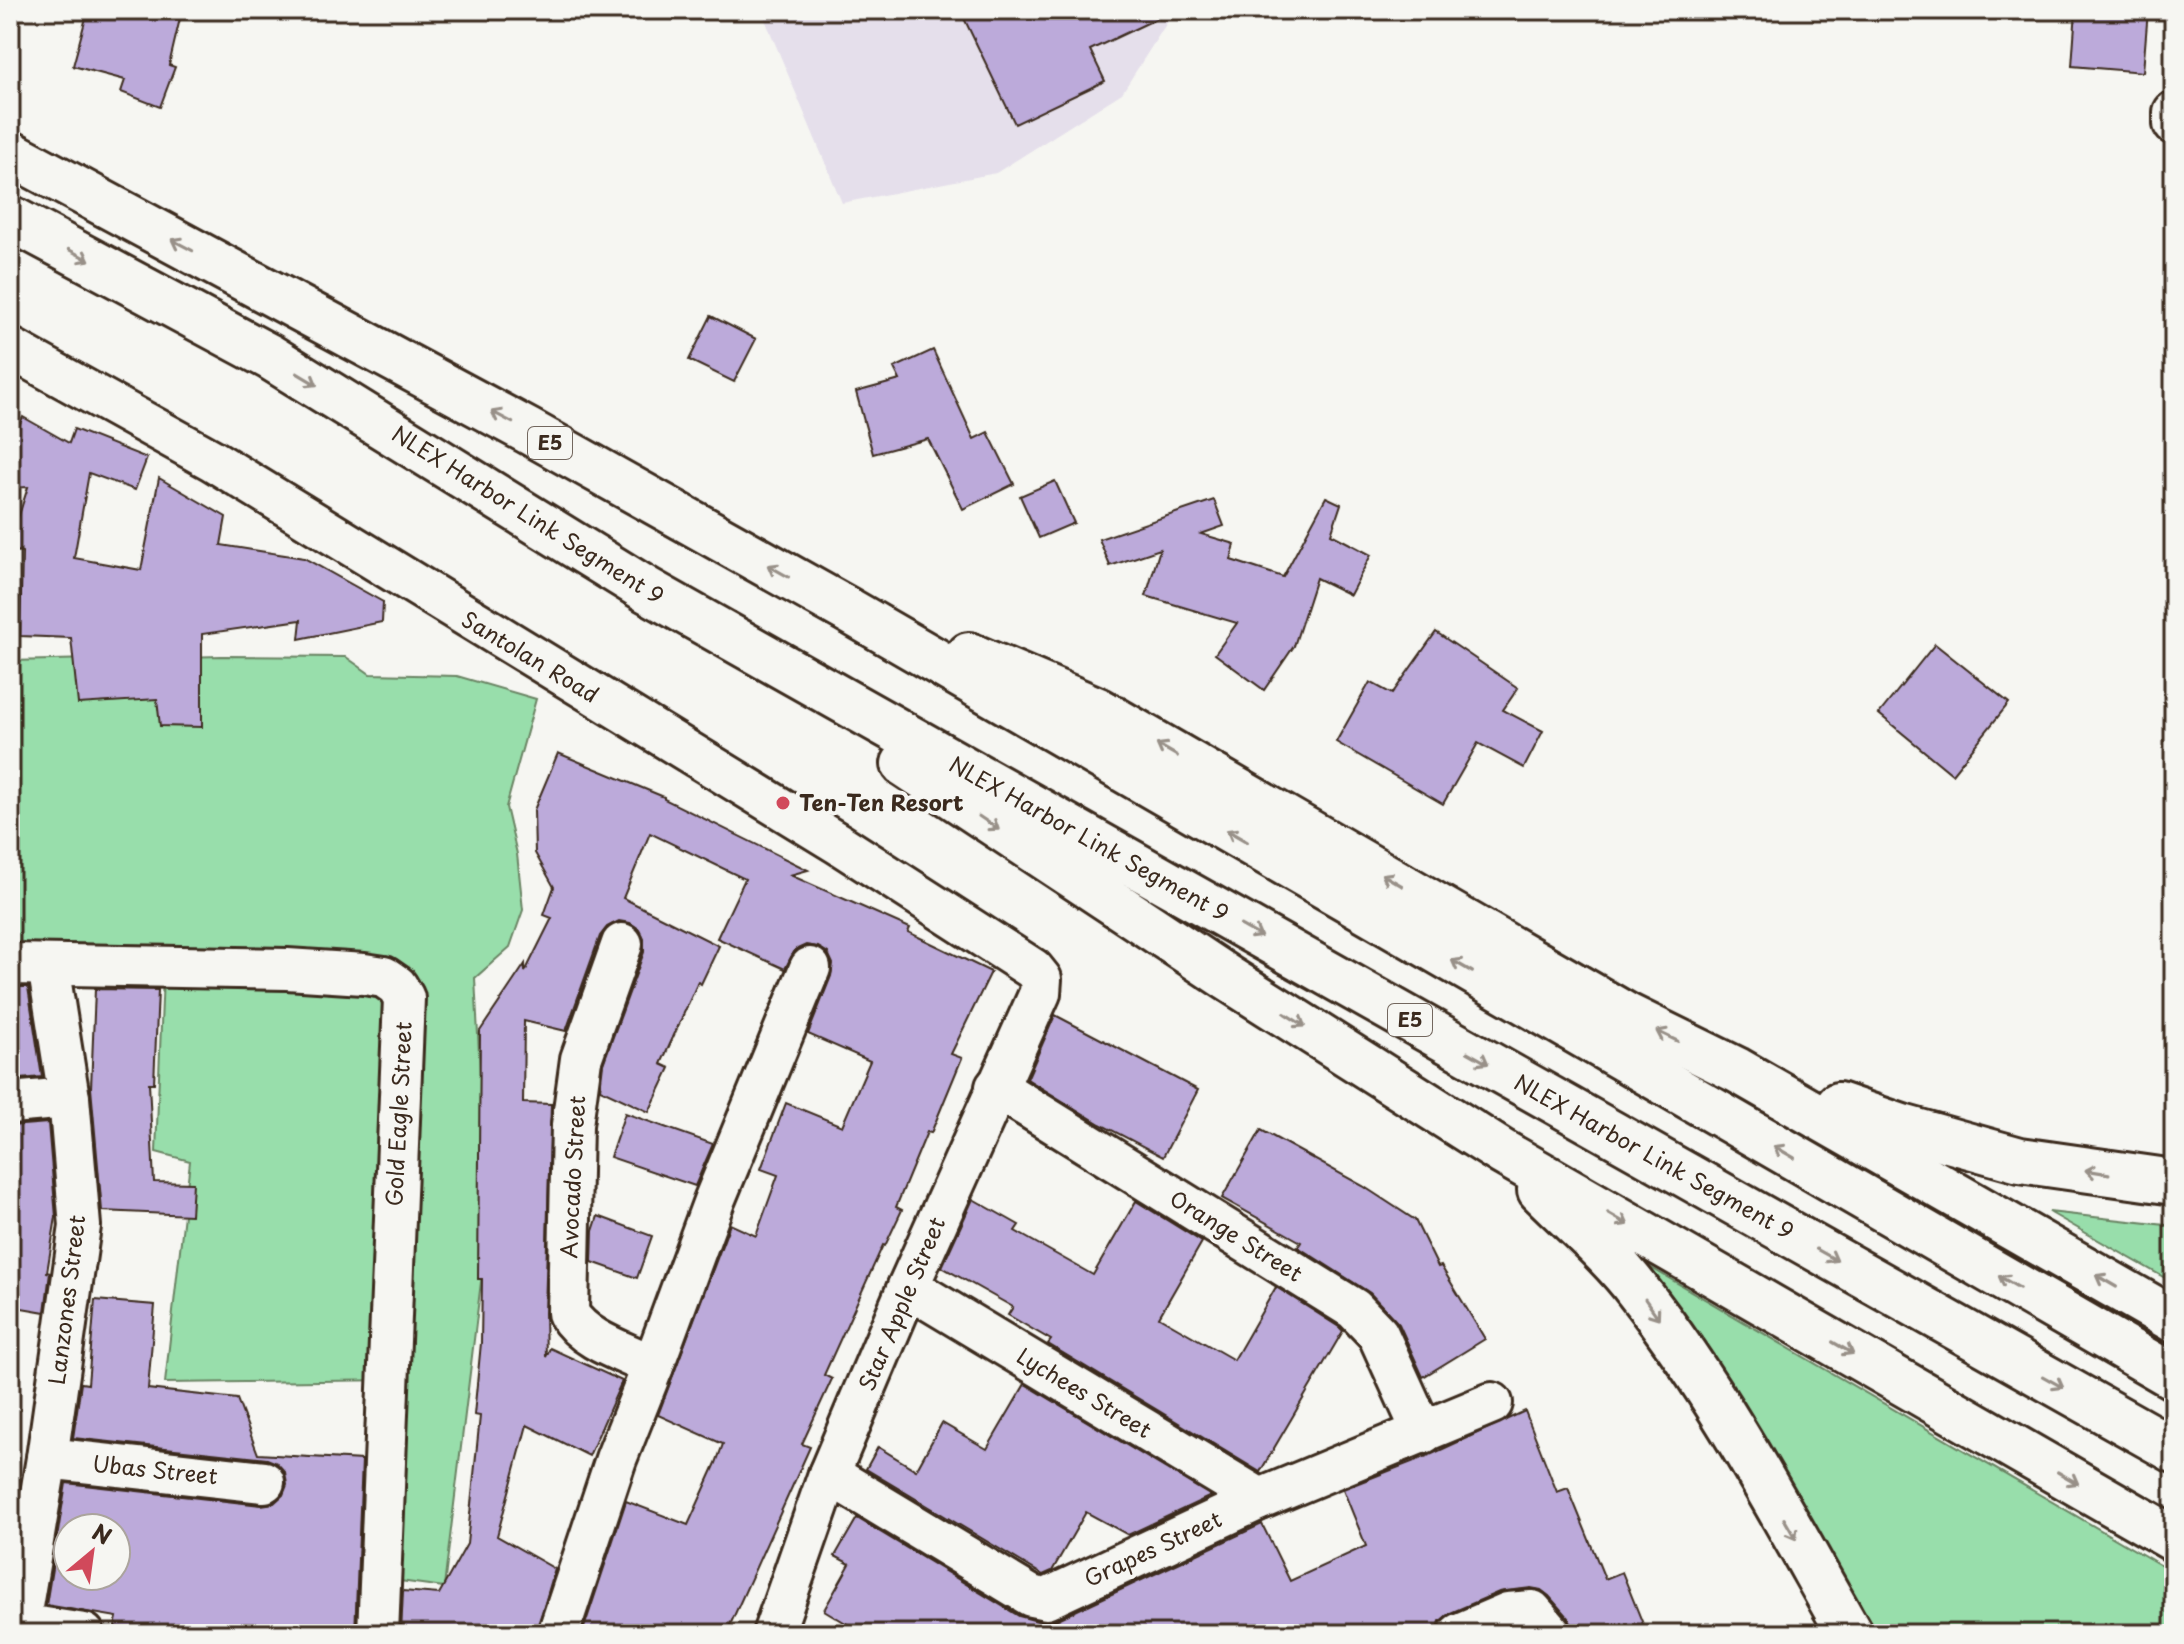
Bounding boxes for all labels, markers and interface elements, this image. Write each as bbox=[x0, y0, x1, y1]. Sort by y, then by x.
one-way arrow bbox=[170, 237, 194, 253]
one-way arrow bbox=[67, 247, 90, 263]
one-way arrow bbox=[295, 372, 318, 388]
one-way arrow bbox=[491, 409, 514, 425]
street label: NLEX Harbor Link Segment 9 bbox=[386, 416, 671, 611]
road number: E5 bbox=[528, 427, 572, 459]
one-way arrow bbox=[767, 563, 790, 579]
street label: Santolan Road bbox=[456, 602, 606, 710]
one-way arrow bbox=[1156, 742, 1179, 758]
street label: NLEX Harbor Link Segment 9 bbox=[944, 747, 1236, 929]
place label: Ten-Ten Resort bbox=[799, 785, 964, 818]
marker: Ten-Ten Resort bbox=[774, 794, 792, 812]
one-way arrow bbox=[978, 814, 1000, 831]
one-way arrow bbox=[1226, 828, 1249, 844]
one-way arrow bbox=[1381, 872, 1404, 888]
one-way arrow bbox=[1239, 924, 1263, 939]
one-way arrow bbox=[1451, 958, 1474, 974]
road number: E5 bbox=[1388, 1004, 1432, 1036]
one-way arrow bbox=[1283, 1013, 1306, 1029]
street label: Gold Eagle Street bbox=[376, 1021, 419, 1207]
one-way arrow bbox=[1655, 1028, 1679, 1043]
one-way arrow bbox=[1466, 1050, 1489, 1066]
street label: NLEX Harbor Link Segment 9 bbox=[1509, 1065, 1801, 1247]
street label: Avocado Street bbox=[551, 1094, 592, 1259]
one-way arrow bbox=[1773, 1144, 1796, 1160]
one-way arrow bbox=[2084, 1164, 2110, 1179]
street label: Orange Street bbox=[1164, 1181, 1310, 1289]
street label: Star Apple Street bbox=[849, 1211, 952, 1396]
one-way arrow bbox=[1606, 1211, 1629, 1227]
street label: Lanzones Street bbox=[39, 1213, 92, 1387]
one-way arrow bbox=[1814, 1247, 1838, 1263]
one-way arrow bbox=[2095, 1273, 2118, 1289]
one-way arrow bbox=[1998, 1274, 2022, 1289]
one-way arrow bbox=[1644, 1298, 1660, 1320]
street label: Lychees Street bbox=[1011, 1338, 1159, 1445]
one-way arrow bbox=[1831, 1340, 1854, 1356]
one-way arrow bbox=[2041, 1374, 2064, 1390]
street label: Ubas Street bbox=[91, 1446, 219, 1491]
one-way arrow bbox=[2056, 1470, 2079, 1486]
street label: Grapes Street bbox=[1078, 1501, 1227, 1594]
north arrow bbox=[52, 1512, 132, 1592]
text: N bbox=[87, 1515, 118, 1552]
one-way arrow bbox=[1782, 1517, 1798, 1540]

